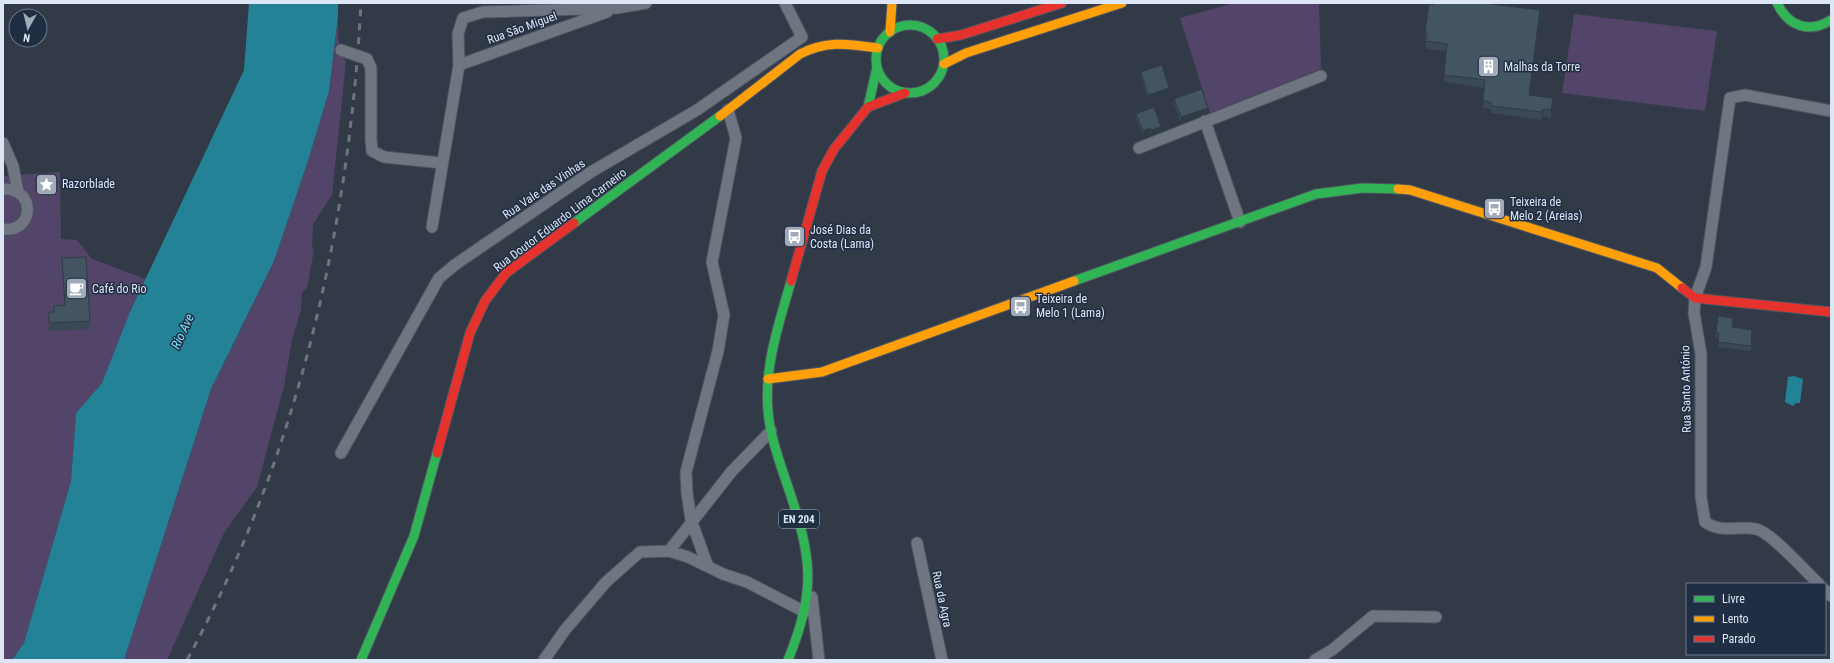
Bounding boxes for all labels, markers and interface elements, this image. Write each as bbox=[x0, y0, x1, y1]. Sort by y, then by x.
north arrow bbox=[8, 8, 48, 48]
street label: Rua São Miguel bbox=[485, 9, 559, 47]
text: N bbox=[22, 30, 31, 44]
building icon: Malhas da Torre bbox=[1476, 54, 1502, 80]
place label: Malhas da Torre bbox=[1504, 60, 1580, 74]
street label: Rua Vale das Vinhas bbox=[500, 156, 588, 222]
street label: Rua Doutor Eduardo Lima Carneiro bbox=[491, 165, 629, 275]
place icon: Razorblade bbox=[33, 171, 59, 197]
place label: Razorblade bbox=[62, 177, 115, 191]
place label: Teixeira de Melo 2 (Areias) bbox=[1510, 195, 1583, 223]
bus stop icon: Teixeira de Melo 2 (Areias) bbox=[1482, 196, 1508, 222]
place label: José Dias da Costa (Lama) bbox=[810, 223, 874, 251]
bus stop icon: José Dias da Costa (Lama) bbox=[782, 224, 808, 250]
cafe icon: Café do Rio bbox=[63, 276, 89, 302]
place label: Café do Rio bbox=[92, 282, 146, 296]
place label: Teixeira de Melo 1 (Lama) bbox=[1036, 292, 1105, 320]
bus stop icon: Teixeira de Melo 1 (Lama) bbox=[1008, 293, 1034, 319]
water label: Rio Ave bbox=[168, 311, 197, 351]
street label: Rua Santo António bbox=[1678, 345, 1694, 433]
road number: EN 204 bbox=[779, 510, 819, 528]
street label: Rua da Agra bbox=[929, 570, 955, 629]
legend bbox=[1686, 583, 1826, 655]
text: Livre bbox=[1722, 592, 1745, 606]
text: Lento bbox=[1722, 612, 1749, 626]
text: Parado bbox=[1722, 632, 1755, 646]

